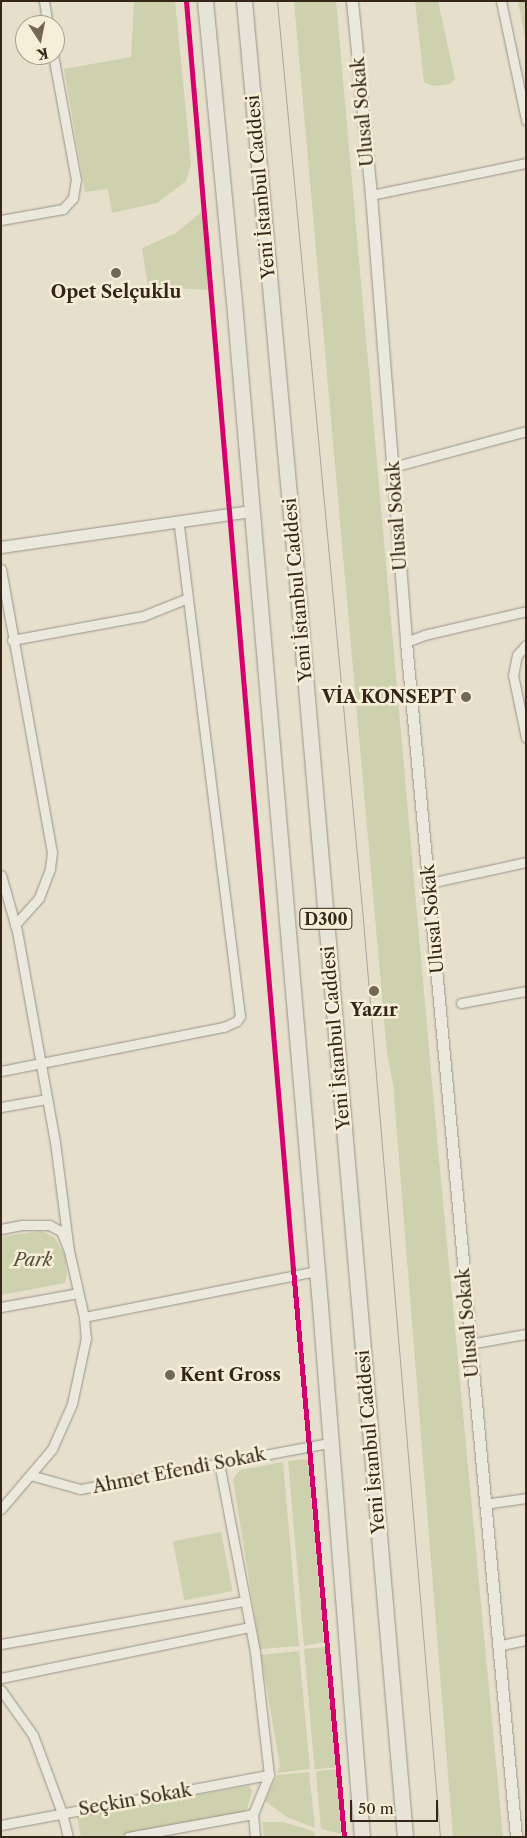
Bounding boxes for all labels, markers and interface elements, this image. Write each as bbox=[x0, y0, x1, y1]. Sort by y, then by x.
north arrow bbox=[15, 15, 65, 65]
text: K bbox=[35, 44, 50, 64]
street label: Ulusal Sokak bbox=[347, 56, 379, 168]
street label: Yeni İstanbul Caddesi bbox=[242, 94, 280, 280]
marker: Opet Selçuklu bbox=[110, 267, 122, 279]
place label: Opet Selçuklu bbox=[51, 281, 181, 303]
street label: Ulusal Sokak bbox=[382, 461, 412, 571]
street label: Yeni İstanbul Caddesi bbox=[279, 497, 317, 683]
place label: VİA KONSEPT bbox=[321, 686, 456, 708]
marker: VİA KONSEPT bbox=[460, 691, 472, 703]
street label: Ulusal Sokak bbox=[417, 863, 449, 975]
road number: D300 bbox=[298, 906, 354, 932]
street label: Yeni İstanbul Caddesi bbox=[317, 945, 355, 1131]
marker: Yazır bbox=[368, 985, 380, 997]
place label: Yazır bbox=[350, 999, 398, 1021]
park label: Park bbox=[14, 1249, 52, 1271]
street label: Ulusal Sokak bbox=[452, 1267, 484, 1379]
street label: Yeni İstanbul Caddesi bbox=[352, 1349, 390, 1535]
place label: Kent Gross bbox=[180, 1364, 281, 1386]
marker: Kent Gross bbox=[164, 1369, 176, 1381]
street label: Ahmet Efendi Sokak bbox=[91, 1444, 267, 1498]
street label: Seçkin Sokak bbox=[77, 1779, 193, 1821]
scale bar bbox=[352, 1790, 440, 1822]
text: 50 m bbox=[358, 1799, 394, 1818]

